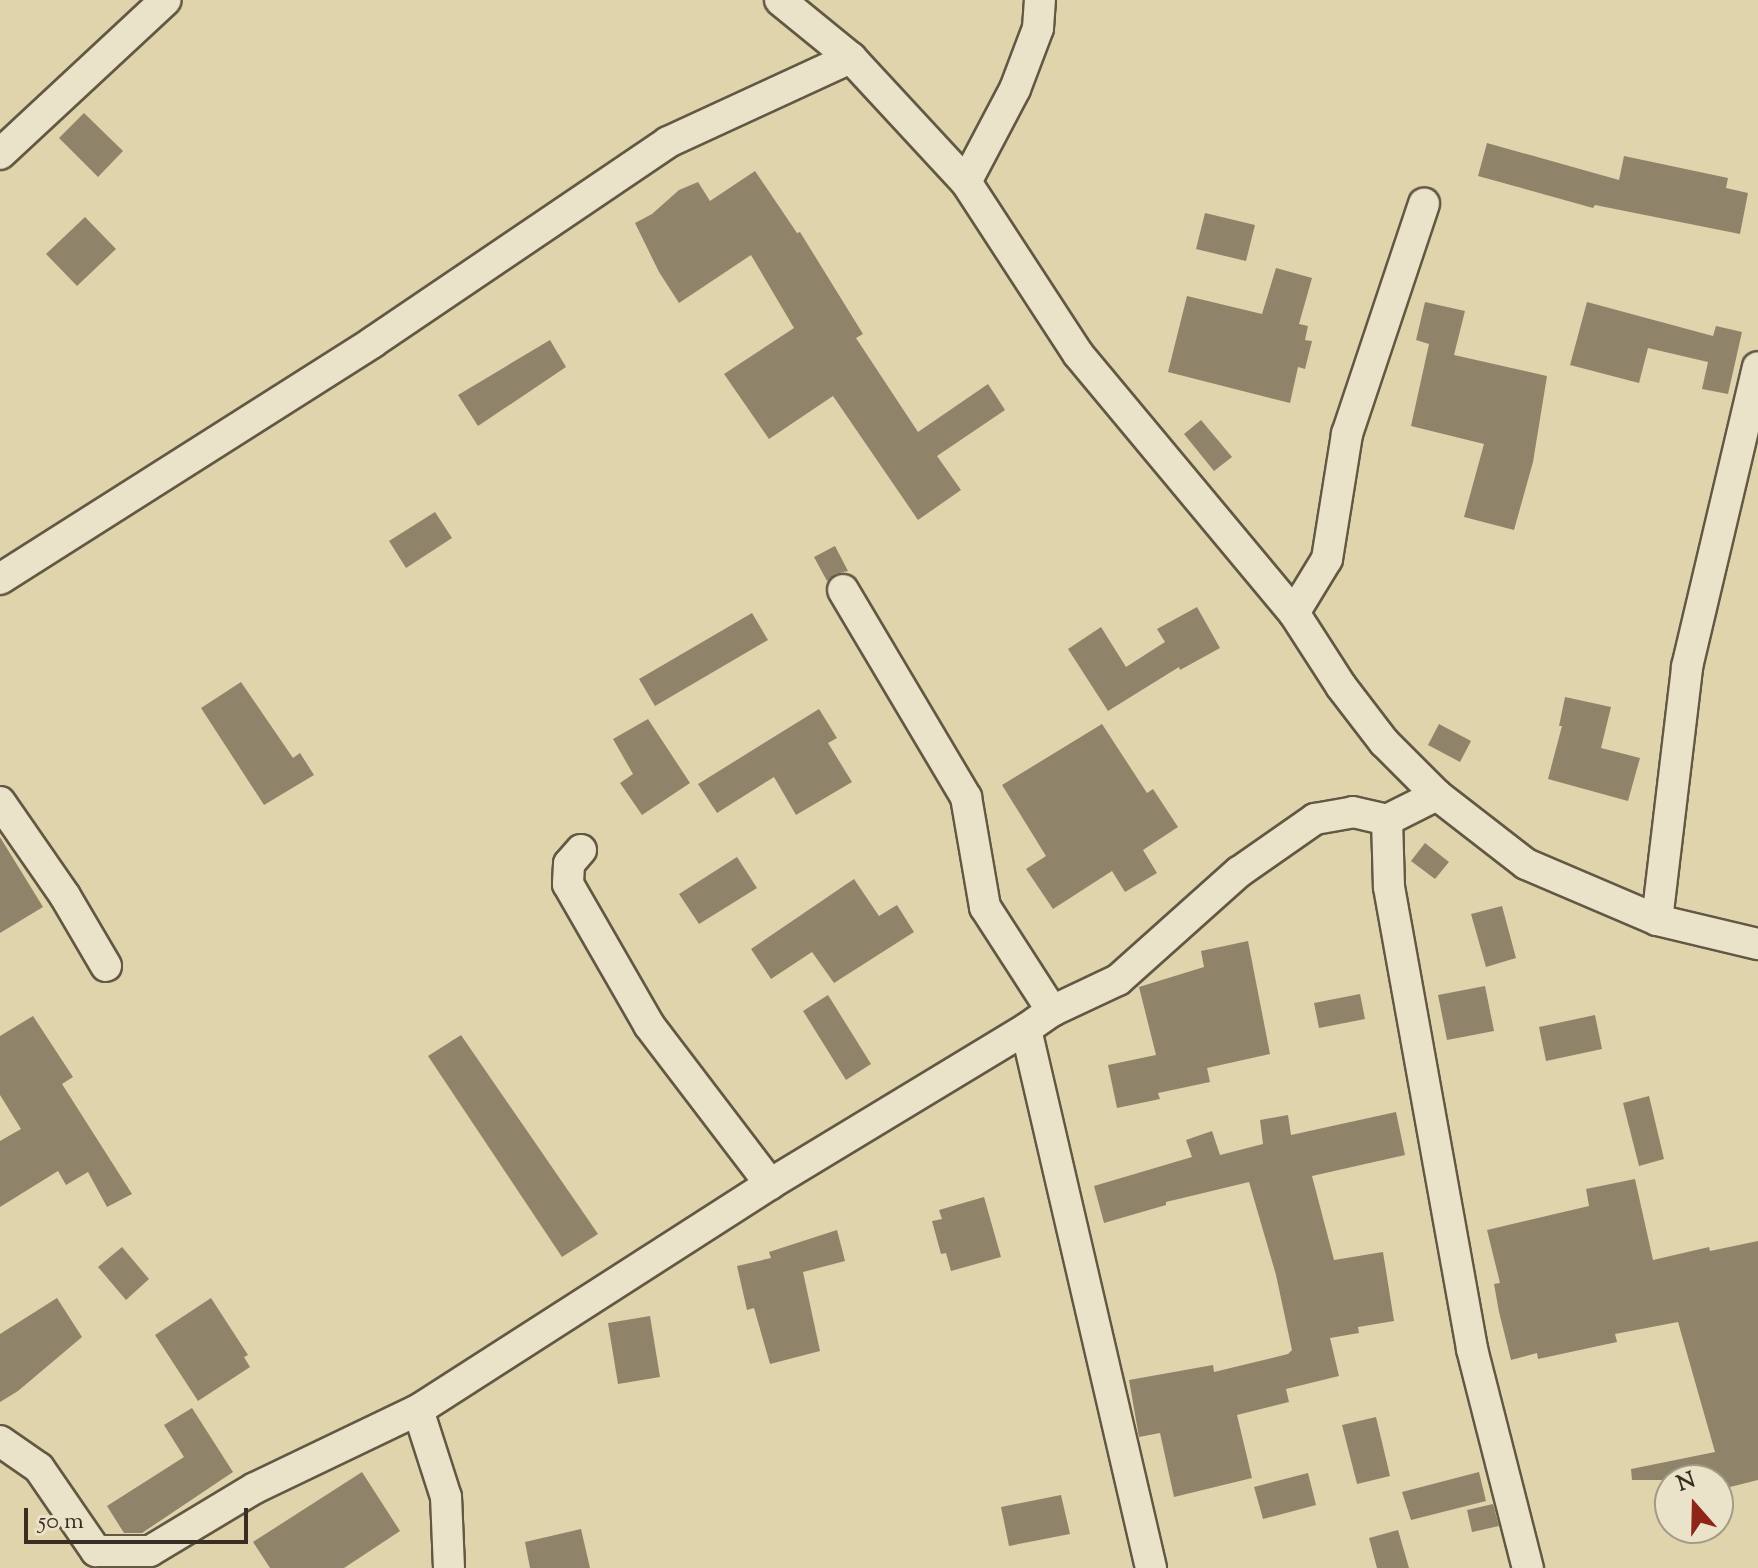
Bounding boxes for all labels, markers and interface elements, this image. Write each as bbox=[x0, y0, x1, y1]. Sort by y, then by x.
north arrow bbox=[1654, 1464, 1734, 1544]
text: N bbox=[1673, 1465, 1700, 1501]
scale bar bbox=[28, 1492, 252, 1542]
text: 50 m bbox=[38, 1505, 84, 1539]

